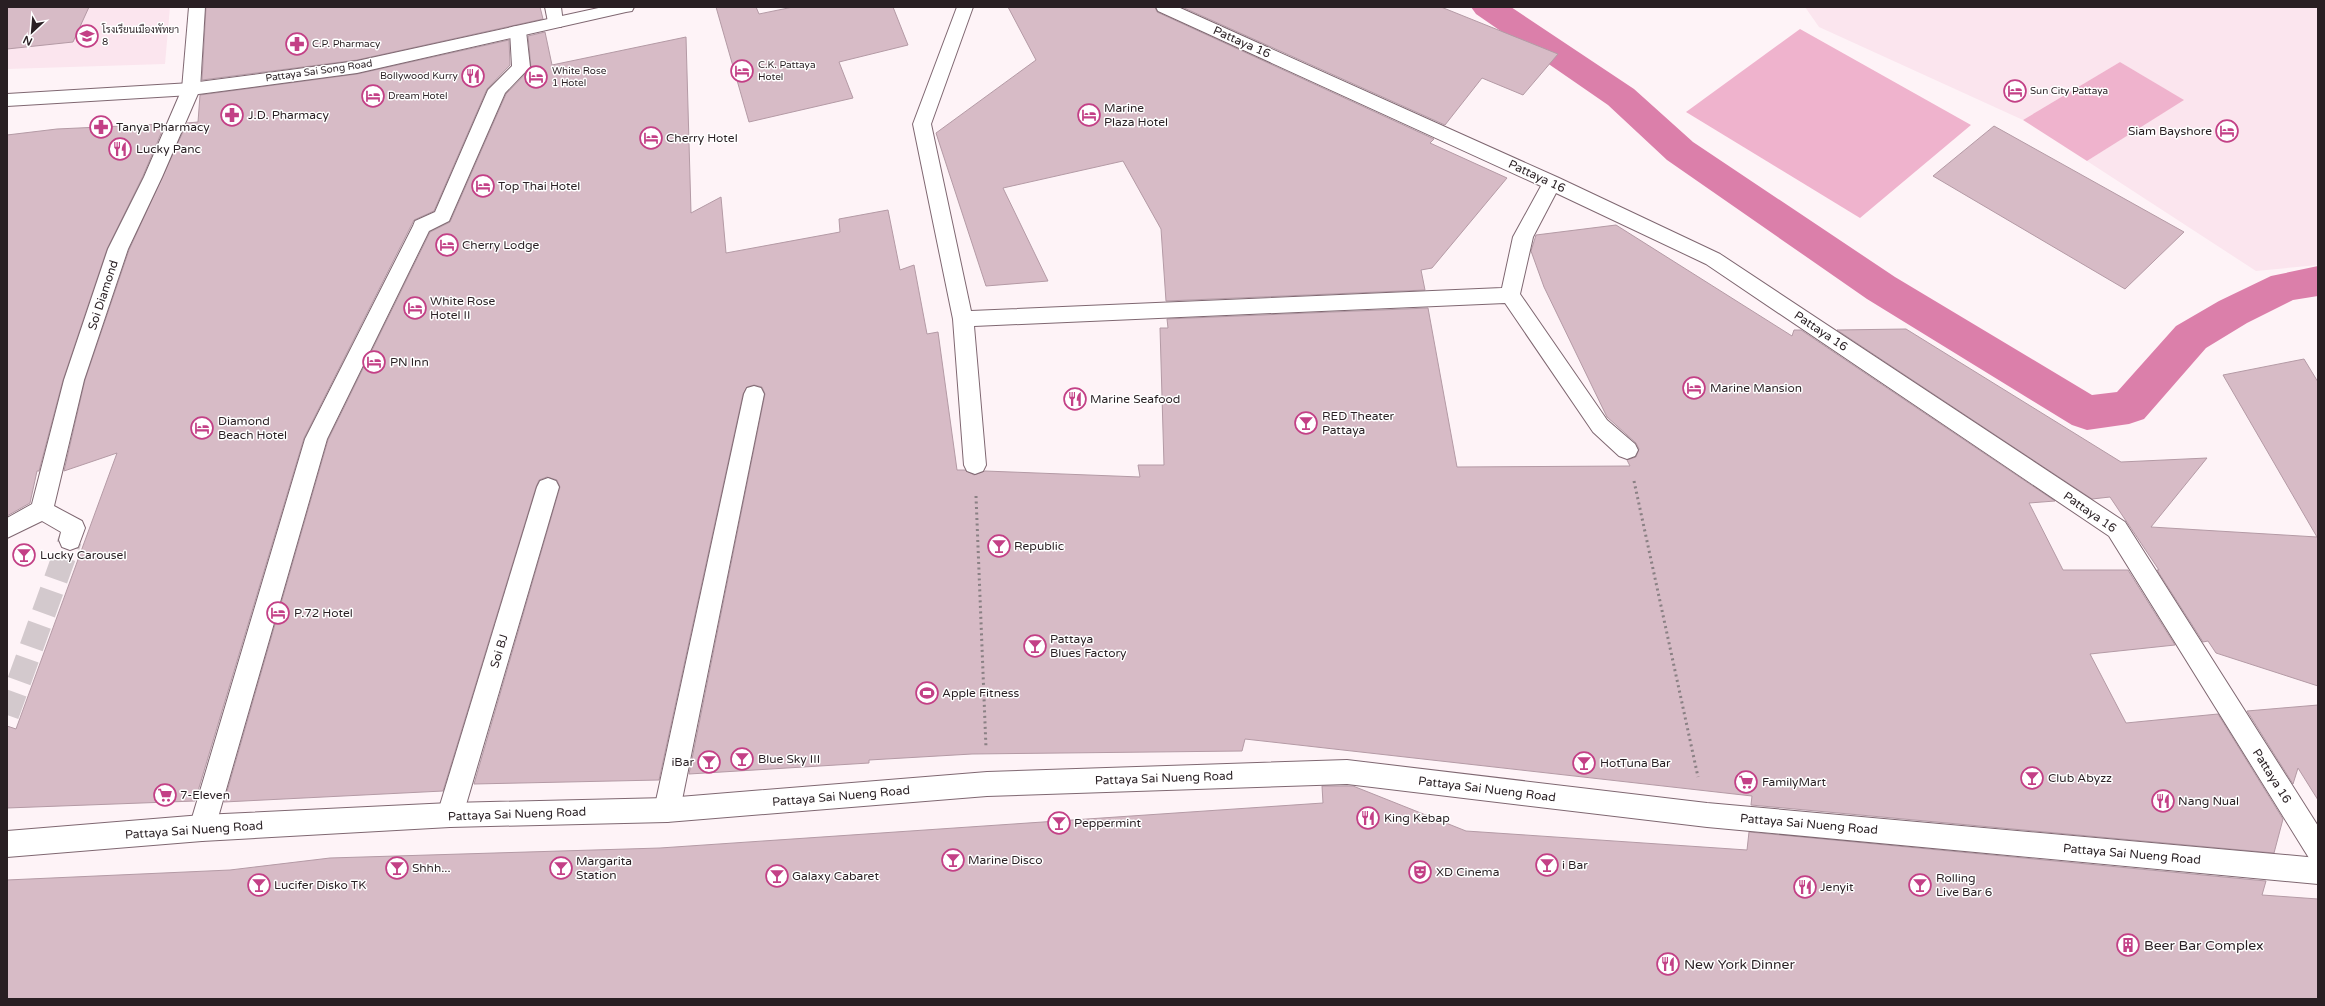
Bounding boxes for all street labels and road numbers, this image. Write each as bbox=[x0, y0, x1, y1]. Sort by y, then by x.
street label: Pattaya 16 bbox=[1211, 23, 1273, 61]
street label: Pattaya Sai Song Road bbox=[265, 58, 373, 84]
street label: Pattaya 16 bbox=[1506, 157, 1568, 195]
street label: Soi Diamond bbox=[85, 258, 121, 332]
street label: Pattaya 16 bbox=[1792, 308, 1850, 354]
street label: Pattaya 16 bbox=[2061, 489, 2119, 535]
street label: Soi BJ bbox=[487, 632, 511, 670]
street label: Pattaya 16 bbox=[2250, 746, 2294, 806]
street label: Pattaya Sai Nueng Road bbox=[1095, 769, 1233, 787]
street label: Pattaya Sai Nueng Road bbox=[1417, 774, 1557, 804]
street label: Pattaya Sai Nueng Road bbox=[771, 783, 911, 809]
street label: Pattaya Sai Nueng Road bbox=[448, 805, 586, 823]
street label: Pattaya Sai Nueng Road bbox=[1739, 811, 1879, 837]
street label: Pattaya Sai Nueng Road bbox=[124, 818, 264, 842]
street label: Pattaya Sai Nueng Road bbox=[2062, 841, 2202, 867]

